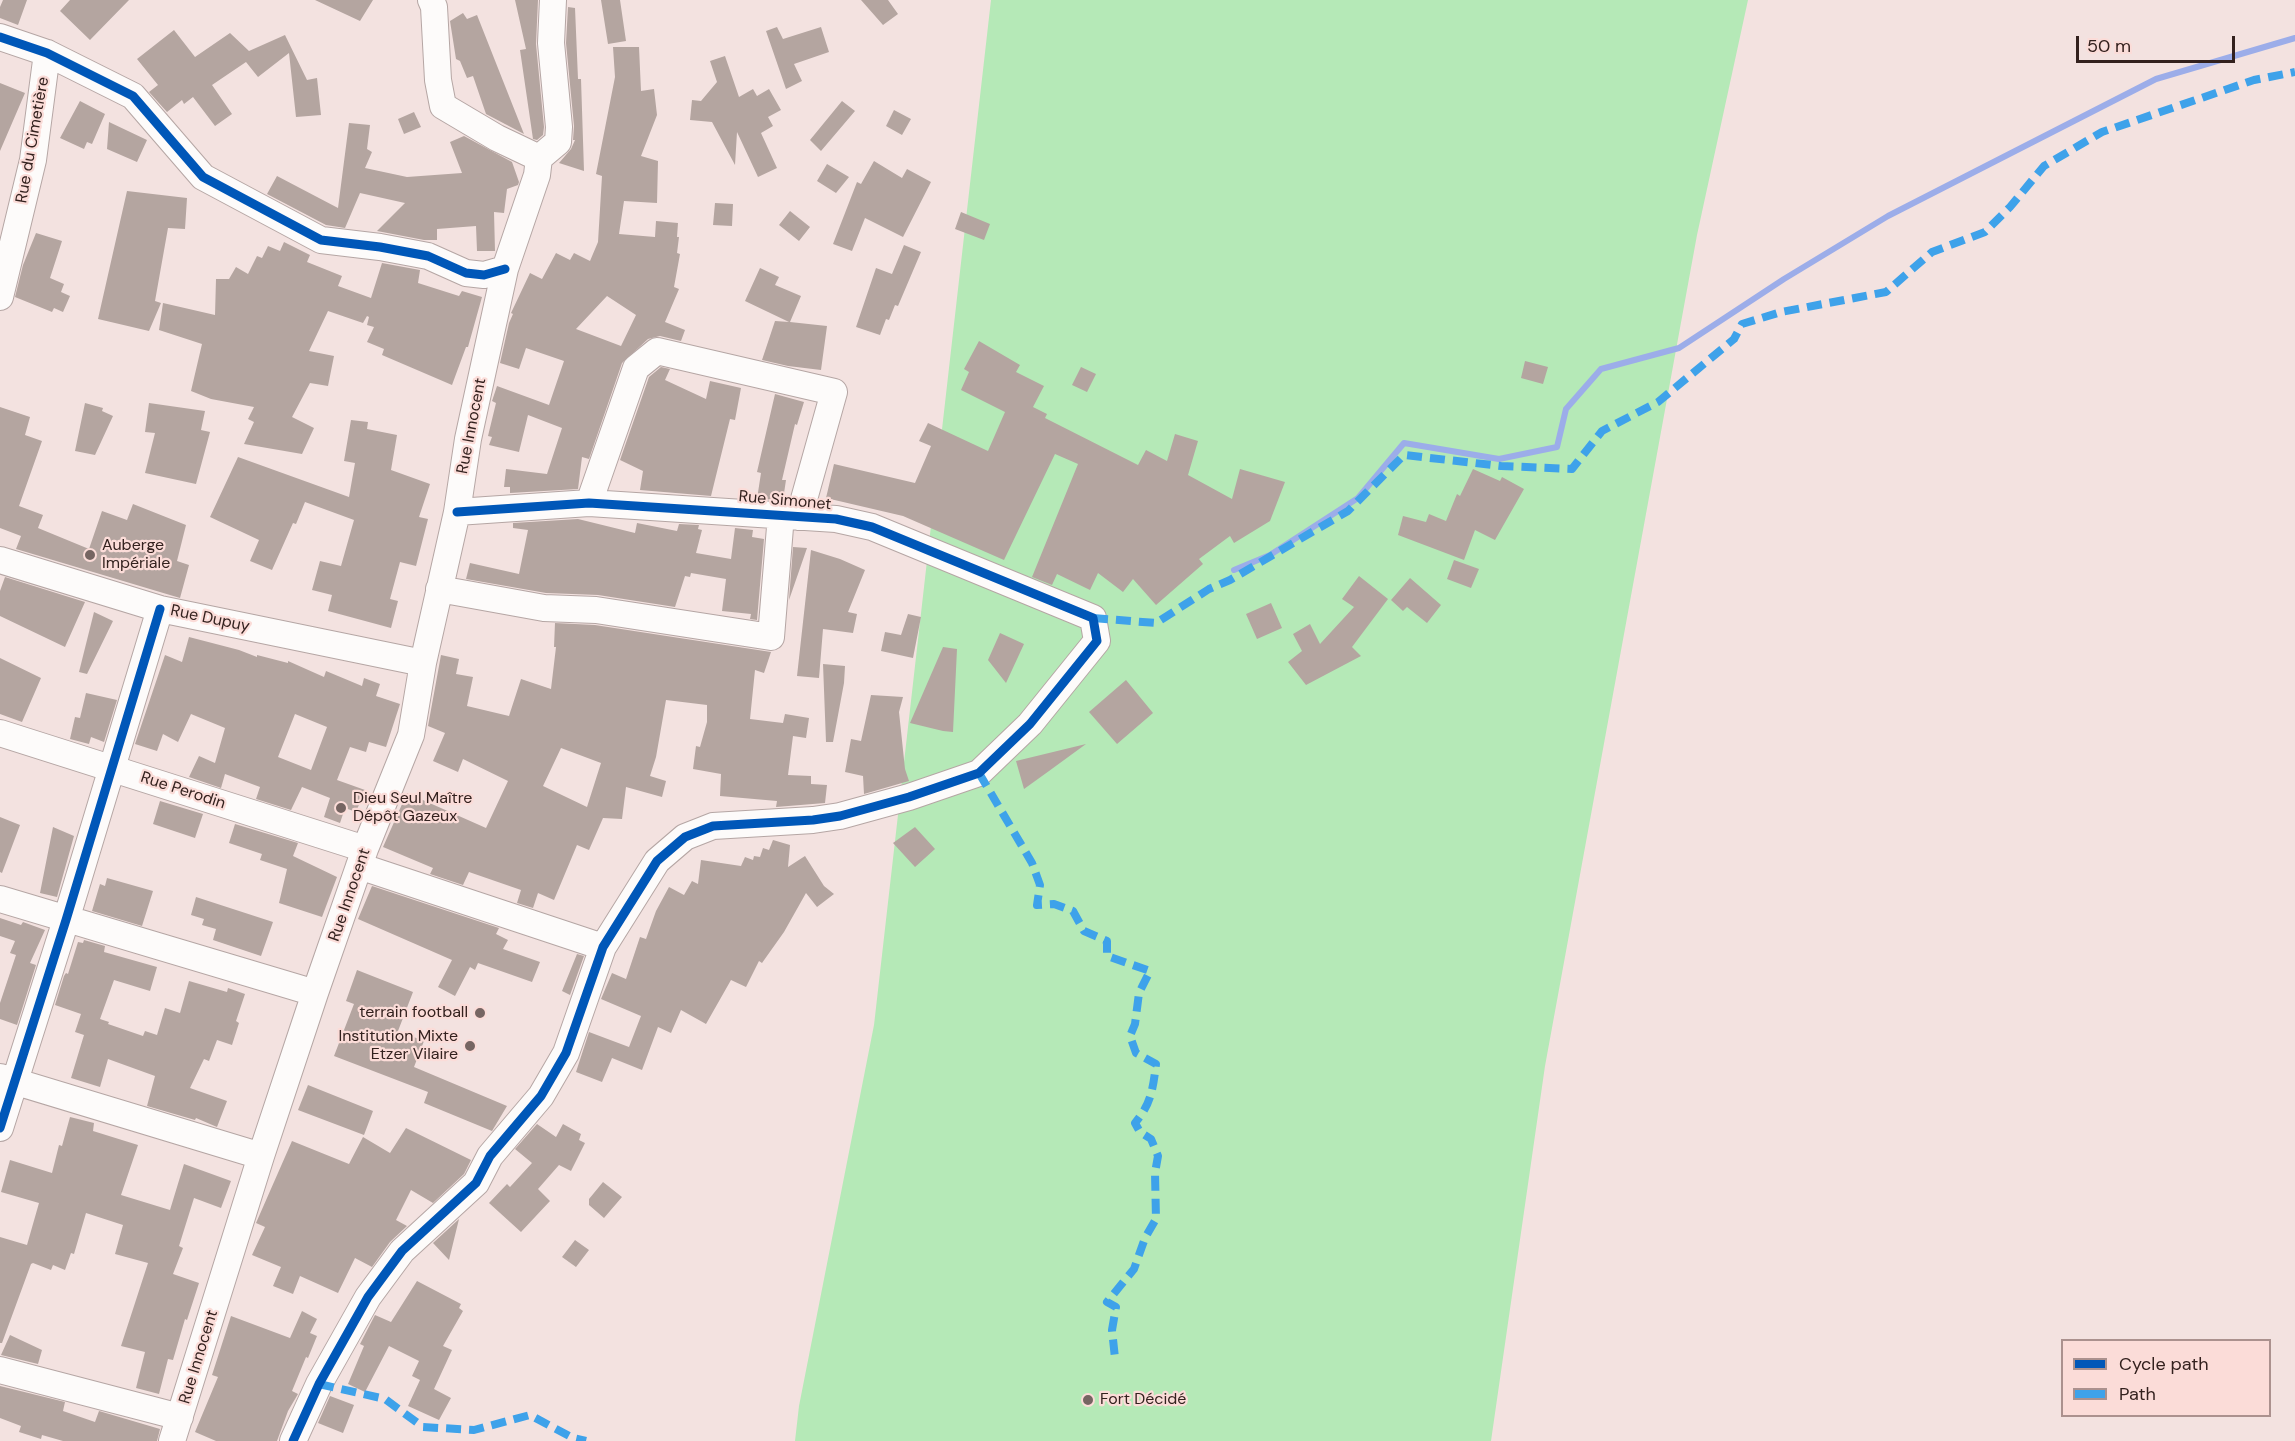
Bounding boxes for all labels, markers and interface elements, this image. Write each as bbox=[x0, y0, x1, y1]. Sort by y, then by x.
scale bar bbox=[2079, 24, 2238, 62]
text: 50 m bbox=[2087, 34, 2131, 58]
street label: Rue du Cimetière bbox=[12, 75, 54, 205]
street label: Rue Innocent bbox=[453, 376, 491, 476]
street label: Rue Simonet bbox=[738, 487, 832, 515]
place label: Auberge Impériale bbox=[102, 536, 170, 574]
marker: Auberge Impériale bbox=[83, 548, 97, 562]
street label: Rue Dupuy bbox=[169, 601, 251, 637]
street label: Rue Perodin bbox=[138, 768, 228, 814]
place label: Dieu Seul Maître Dépôt Gazeux bbox=[353, 789, 472, 827]
marker: Dieu Seul Maître Dépôt Gazeux bbox=[334, 801, 348, 815]
street label: Rue Innocent bbox=[325, 846, 375, 944]
place label: terrain football bbox=[359, 1003, 468, 1023]
marker: terrain football bbox=[473, 1006, 487, 1020]
place label: Institution Mixte Etzer Vilaire bbox=[338, 1027, 458, 1065]
marker: Institution Mixte Etzer Vilaire bbox=[463, 1039, 477, 1053]
street label: Rue Innocent bbox=[176, 1308, 222, 1406]
legend bbox=[2061, 1339, 2271, 1417]
text: Cycle path bbox=[2119, 1352, 2209, 1376]
text: Path bbox=[2119, 1382, 2156, 1406]
place label: Fort Décidé bbox=[1100, 1390, 1186, 1410]
marker: Fort Décidé bbox=[1081, 1393, 1095, 1407]

